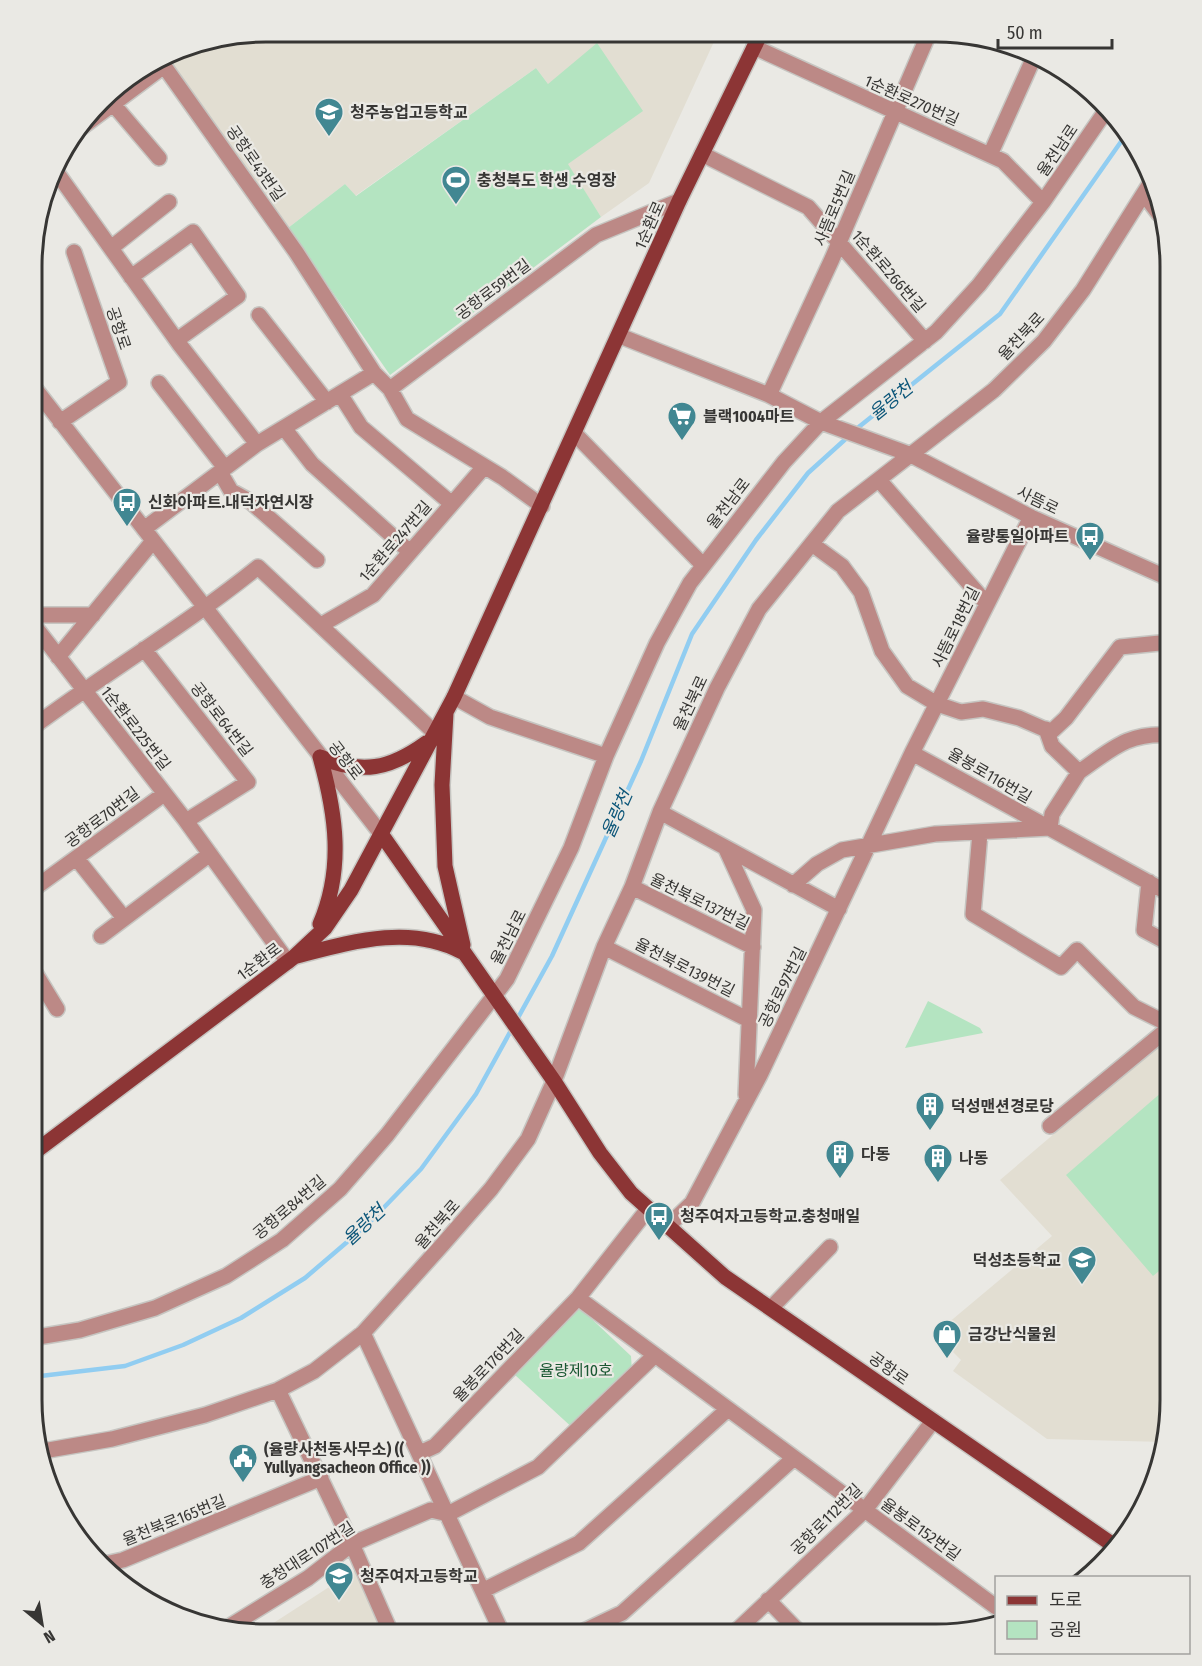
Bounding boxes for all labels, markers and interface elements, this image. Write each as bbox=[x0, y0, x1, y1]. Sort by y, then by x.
scale bar bbox=[998, 12, 1112, 50]
text: 50 m bbox=[1007, 22, 1043, 44]
street label: 1순환로270번길 bbox=[862, 71, 962, 130]
school or university icon: 청주농업고등학교 bbox=[313, 96, 345, 138]
place label: 청주농업고등학교 bbox=[350, 103, 468, 122]
street label: 율천남로 bbox=[1033, 120, 1082, 180]
street label: 공항로43번길 bbox=[222, 122, 289, 205]
sports icon: 충청북도 학생 수영장 bbox=[440, 164, 472, 206]
street label: 사뜸로5번길 bbox=[810, 167, 859, 249]
place label: 충청북도 학생 수영장 bbox=[477, 171, 616, 190]
street label: 1순환로 bbox=[631, 198, 668, 252]
street label: 1순환로266번길 bbox=[848, 226, 930, 316]
street label: 공항로59번길 bbox=[452, 255, 534, 324]
street label: 공항로 bbox=[102, 304, 135, 352]
street label: 율천북로 bbox=[994, 308, 1049, 364]
water label: 율량천 bbox=[865, 375, 919, 425]
supermarket icon: 블랙1004마트 bbox=[666, 400, 698, 442]
place label: 블랙1004마트 bbox=[703, 407, 795, 426]
street label: 율천남로 bbox=[703, 474, 754, 532]
street label: 사뜸로 bbox=[1014, 482, 1062, 519]
bus stop icon: 신화아파트.내덕자연시장 bbox=[111, 486, 143, 528]
place label: 신화아파트.내덕자연시장 bbox=[148, 493, 314, 512]
street label: 1순환로247번길 bbox=[355, 497, 436, 585]
bus stop icon: 율량통일아파트 bbox=[1074, 520, 1106, 562]
place label: 율량통일아파트 bbox=[966, 527, 1069, 546]
street label: 사뜸로18번길 bbox=[928, 584, 983, 671]
street label: 율천북로 bbox=[669, 672, 712, 734]
street label: 공항로64번길 bbox=[187, 678, 257, 760]
street label: 1순환로225번길 bbox=[97, 683, 174, 774]
street label: 공항로 bbox=[325, 737, 367, 784]
street label: 율봉로116번길 bbox=[944, 744, 1035, 807]
street label: 공항로70번길 bbox=[61, 783, 143, 852]
water label: 율량천 bbox=[597, 785, 638, 841]
street label: 율천북로137번길 bbox=[647, 869, 753, 934]
street label: 율천남로 bbox=[487, 906, 530, 968]
street label: 율천북로139번길 bbox=[632, 934, 738, 1001]
street label: 1순환로 bbox=[233, 938, 285, 984]
street label: 공항로97번길 bbox=[755, 944, 810, 1031]
building icon: 덕성맨션경로당 bbox=[914, 1090, 946, 1132]
place label: 덕성맨션경로당 bbox=[951, 1097, 1054, 1116]
building icon: 다동 bbox=[824, 1138, 856, 1180]
building icon: 나동 bbox=[922, 1142, 954, 1184]
place label: 다동 bbox=[861, 1145, 890, 1164]
place label: 나동 bbox=[959, 1149, 988, 1168]
street label: 공항로84번길 bbox=[249, 1171, 330, 1243]
street label: 율천북로 bbox=[411, 1196, 464, 1253]
water label: 율량천 bbox=[338, 1198, 391, 1250]
bus stop icon: 청주여자고등학교.충청매일 bbox=[643, 1200, 675, 1242]
place label: 청주여자고등학교.충청매일 bbox=[680, 1207, 860, 1226]
school or university icon: 덕성초등학교 bbox=[1066, 1244, 1098, 1286]
place label: 덕성초등학교 bbox=[973, 1251, 1061, 1270]
shop icon: 금강난식물원 bbox=[931, 1318, 963, 1360]
street label: 율봉로176번길 bbox=[449, 1325, 528, 1406]
place label: 금강난식물원 bbox=[968, 1325, 1056, 1344]
street label: 공항로 bbox=[865, 1348, 912, 1389]
park label: 율량제10호 bbox=[539, 1361, 613, 1380]
place label: (율량사천동사무소) (( Yullyangsacheon Office )) bbox=[263, 1440, 431, 1477]
public building icon: (율량사천동사무소) (( Yullyangsacheon Office )) bbox=[227, 1442, 259, 1484]
street label: 공항로112번길 bbox=[787, 1480, 866, 1559]
street label: 율천북로165번길 bbox=[120, 1491, 229, 1550]
street label: 율봉로152번길 bbox=[877, 1494, 964, 1565]
street label: 충청대로107번길 bbox=[256, 1518, 358, 1593]
school or university icon: 청주여자고등학교 bbox=[323, 1560, 355, 1602]
place label: 청주여자고등학교 bbox=[360, 1567, 478, 1586]
legend bbox=[995, 1576, 1190, 1654]
text: 도로 bbox=[1049, 1589, 1082, 1611]
north arrow bbox=[12, 1594, 72, 1654]
text: 공원 bbox=[1049, 1619, 1082, 1641]
text: N bbox=[40, 1626, 58, 1647]

